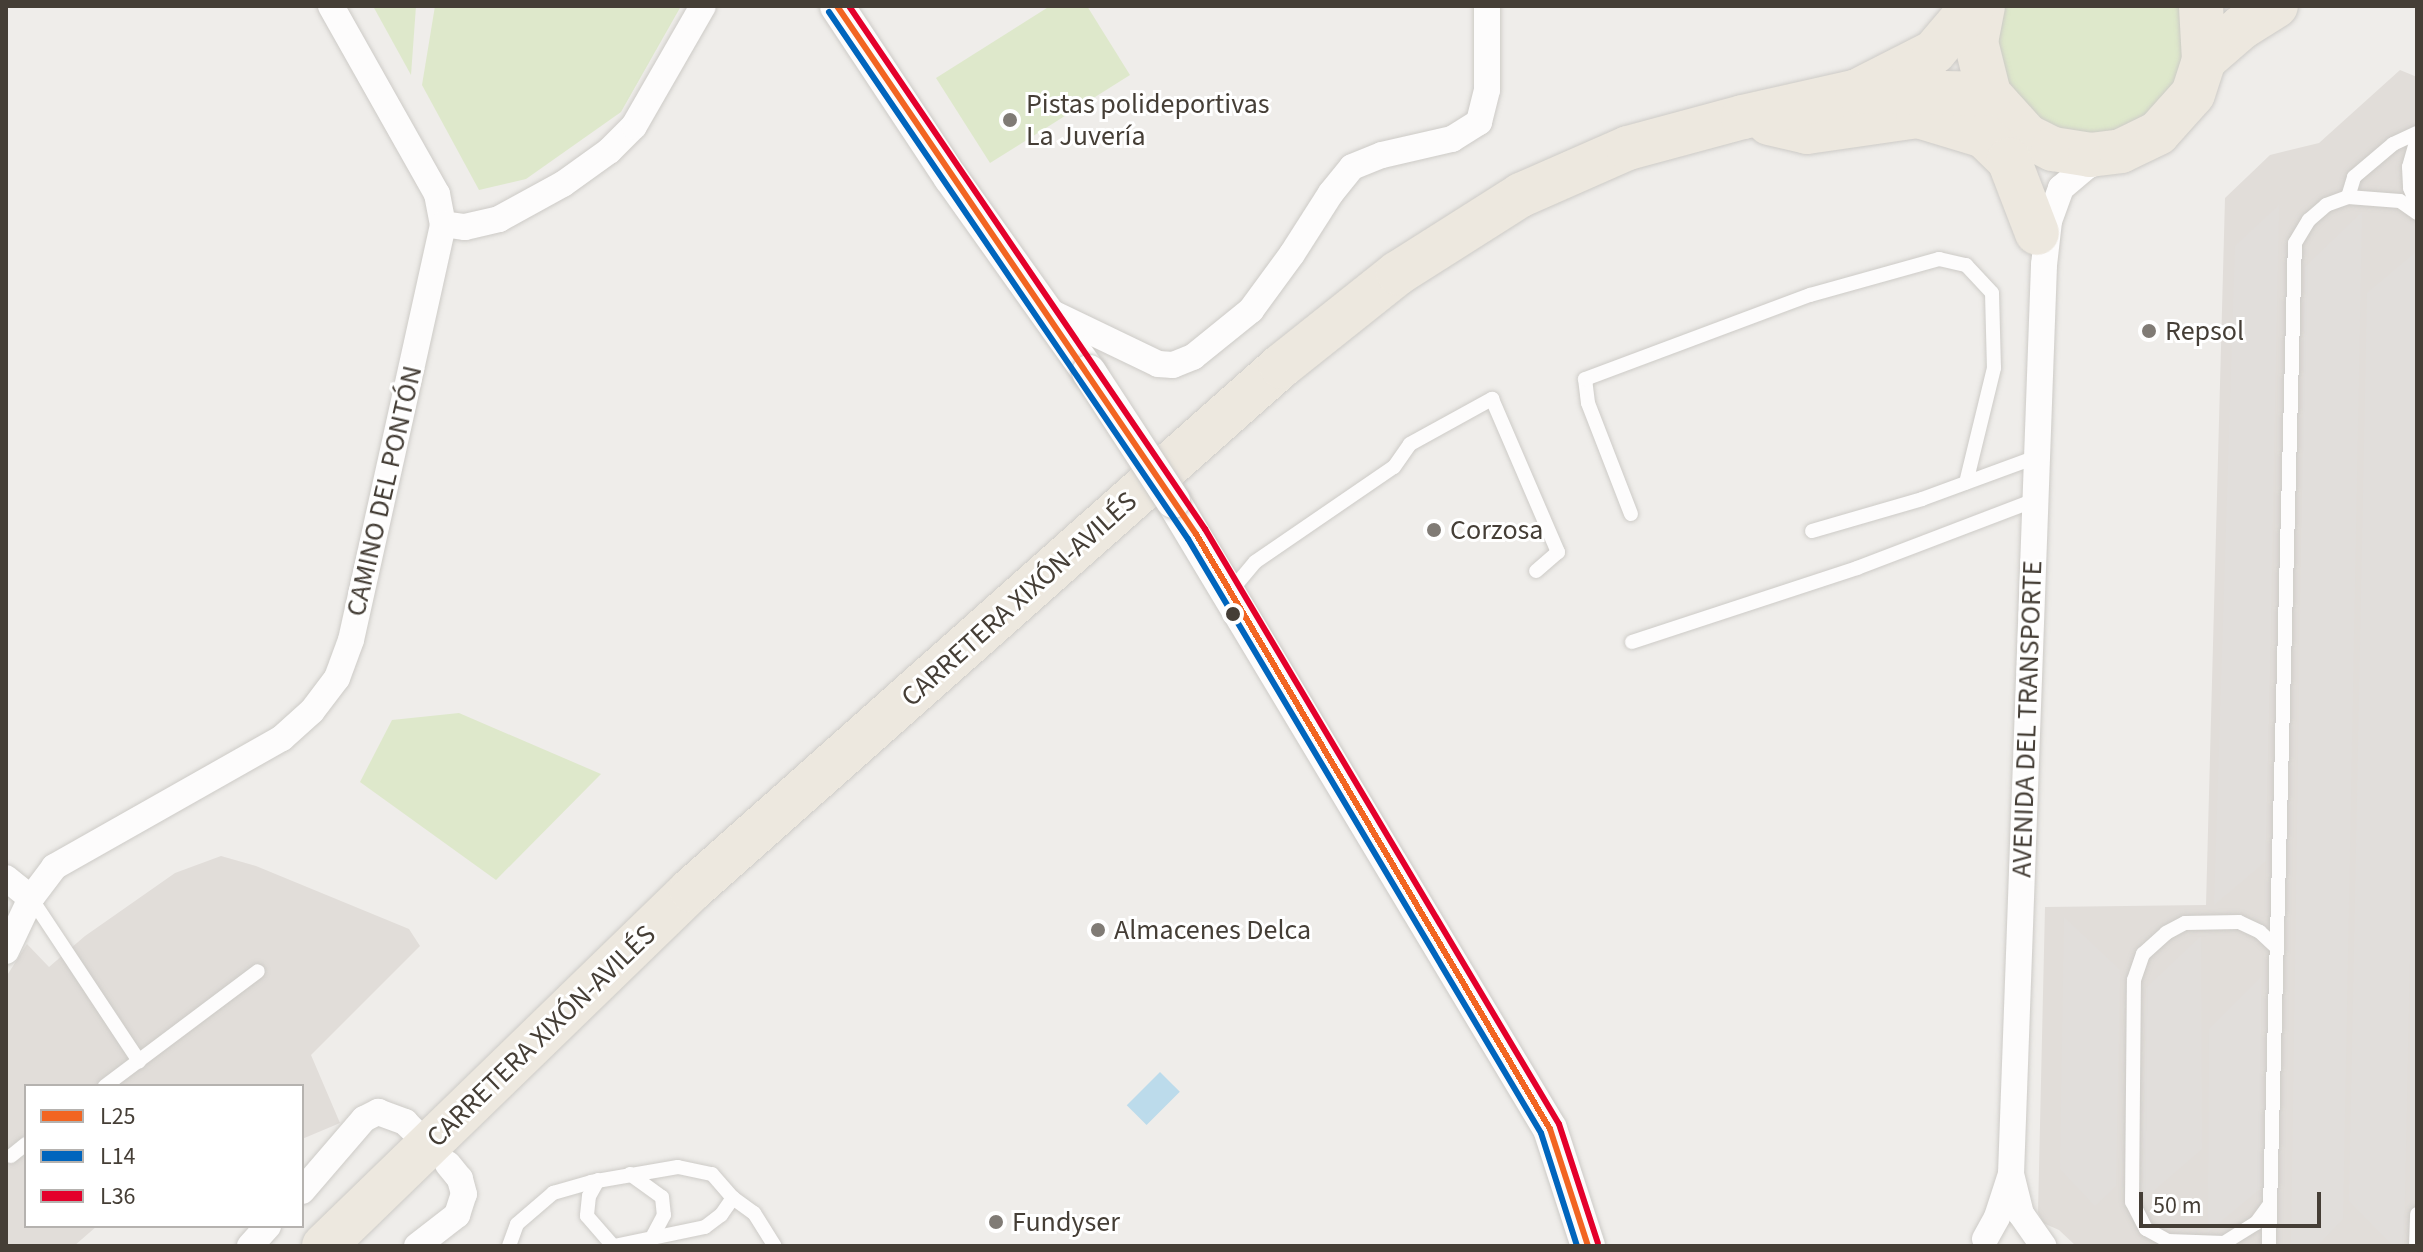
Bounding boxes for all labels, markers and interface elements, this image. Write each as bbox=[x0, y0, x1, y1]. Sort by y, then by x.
place label: Pistas polideportivas La Juvería bbox=[1026, 87, 1270, 153]
marker: Pistas polideportivas La Juvería bbox=[1001, 111, 1019, 129]
place label: Repsol bbox=[2165, 314, 2244, 348]
marker: Repsol bbox=[2140, 322, 2158, 340]
street label: CAMINO DEL PONTÓN bbox=[339, 362, 429, 620]
street label: CARRETERA XIXÓN-AVILÉS bbox=[894, 484, 1144, 714]
place label: Corzosa bbox=[1450, 513, 1543, 547]
marker: Corzosa bbox=[1425, 521, 1443, 539]
street label: AVENIDA DEL TRANSPORTE bbox=[2005, 560, 2049, 878]
unlabelled marker bbox=[1225, 606, 1241, 622]
place label: Almacenes Delca bbox=[1114, 913, 1311, 947]
street label: CARRETERA XIXÓN-AVILÉS bbox=[420, 918, 662, 1154]
marker: Almacenes Delca bbox=[1089, 921, 1107, 939]
legend bbox=[24, 1084, 304, 1228]
text: L25 bbox=[100, 1099, 136, 1134]
text: L14 bbox=[100, 1139, 136, 1174]
scale bar bbox=[2143, 1176, 2325, 1226]
text: L36 bbox=[100, 1179, 136, 1214]
text: 50 m bbox=[2153, 1188, 2202, 1223]
place label: Fundyser bbox=[1012, 1205, 1120, 1239]
marker: Fundyser bbox=[987, 1213, 1005, 1231]

